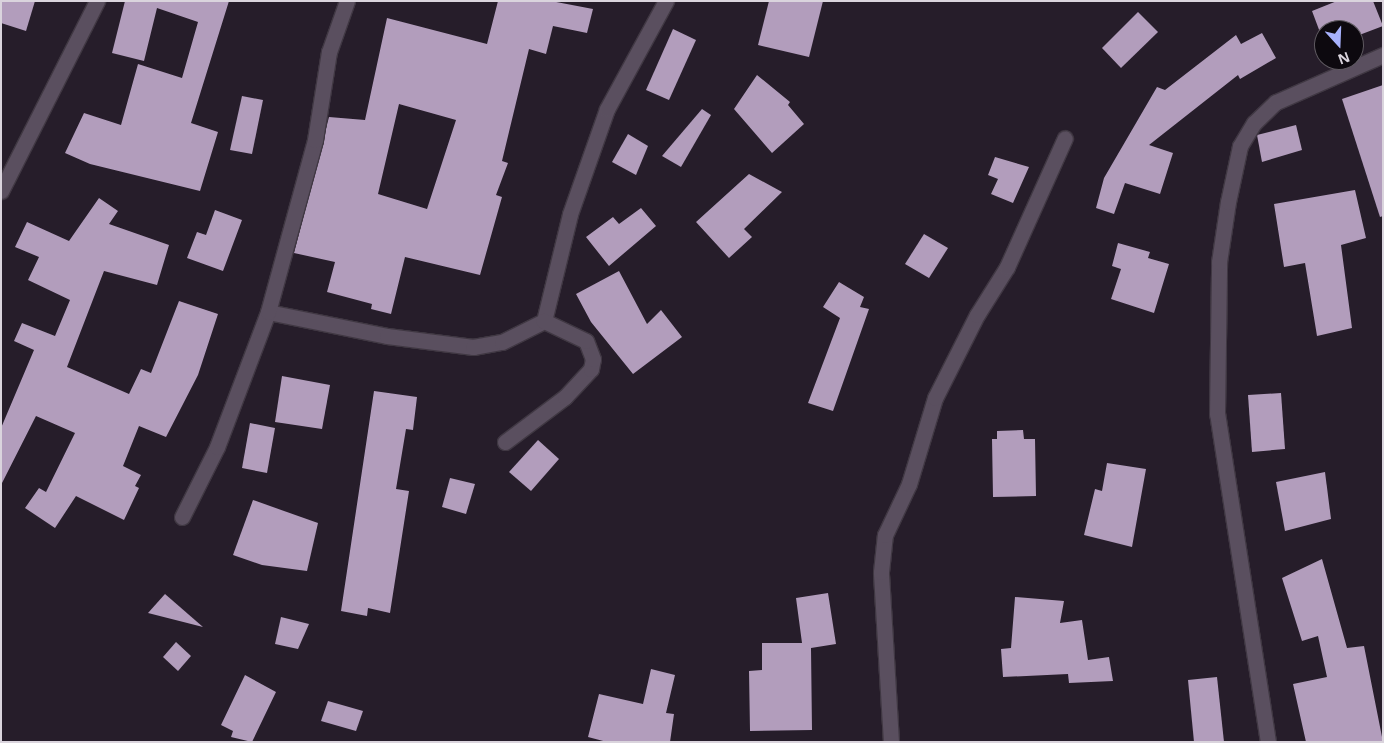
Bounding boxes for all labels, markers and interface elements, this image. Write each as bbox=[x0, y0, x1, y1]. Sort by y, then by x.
north arrow bbox=[1314, 20, 1364, 70]
text: N bbox=[1335, 48, 1353, 69]

